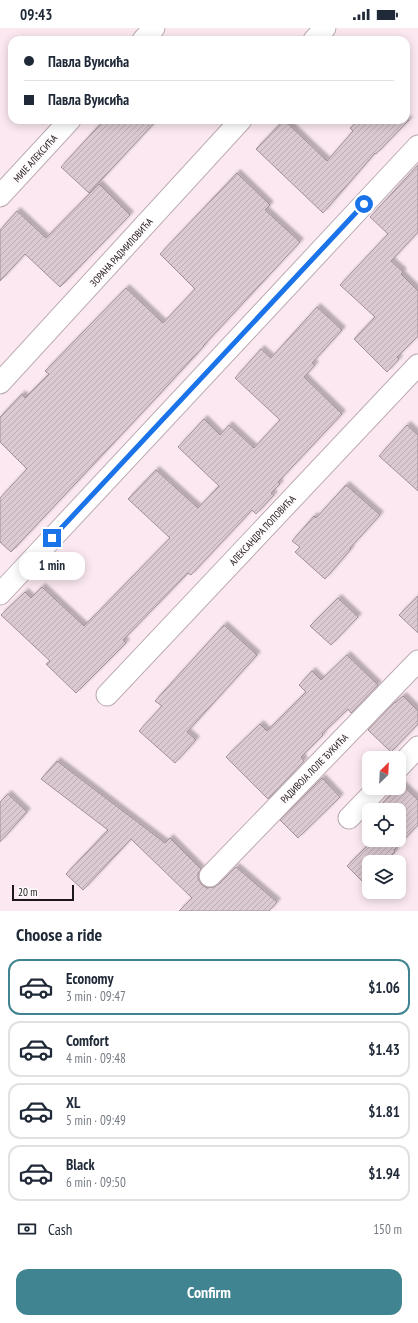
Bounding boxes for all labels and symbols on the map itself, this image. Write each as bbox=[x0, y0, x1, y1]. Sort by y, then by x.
street label: МИЈЕ АЛЕКСИЋА bbox=[10, 132, 60, 185]
route start bbox=[355, 195, 373, 213]
street label: ЗОРАНА РАДМИЛОВИЋА bbox=[87, 215, 156, 289]
street label: АЛЕКСАНДРА ПОПОВИЋА bbox=[226, 492, 299, 568]
route end bbox=[43, 529, 61, 547]
callout: 1 min bbox=[19, 552, 85, 580]
street label: РАДИВОЈА ЛОЛЕ ЂУКИЋА bbox=[278, 731, 351, 806]
north arrow bbox=[362, 751, 406, 795]
scale bar bbox=[12, 883, 74, 902]

